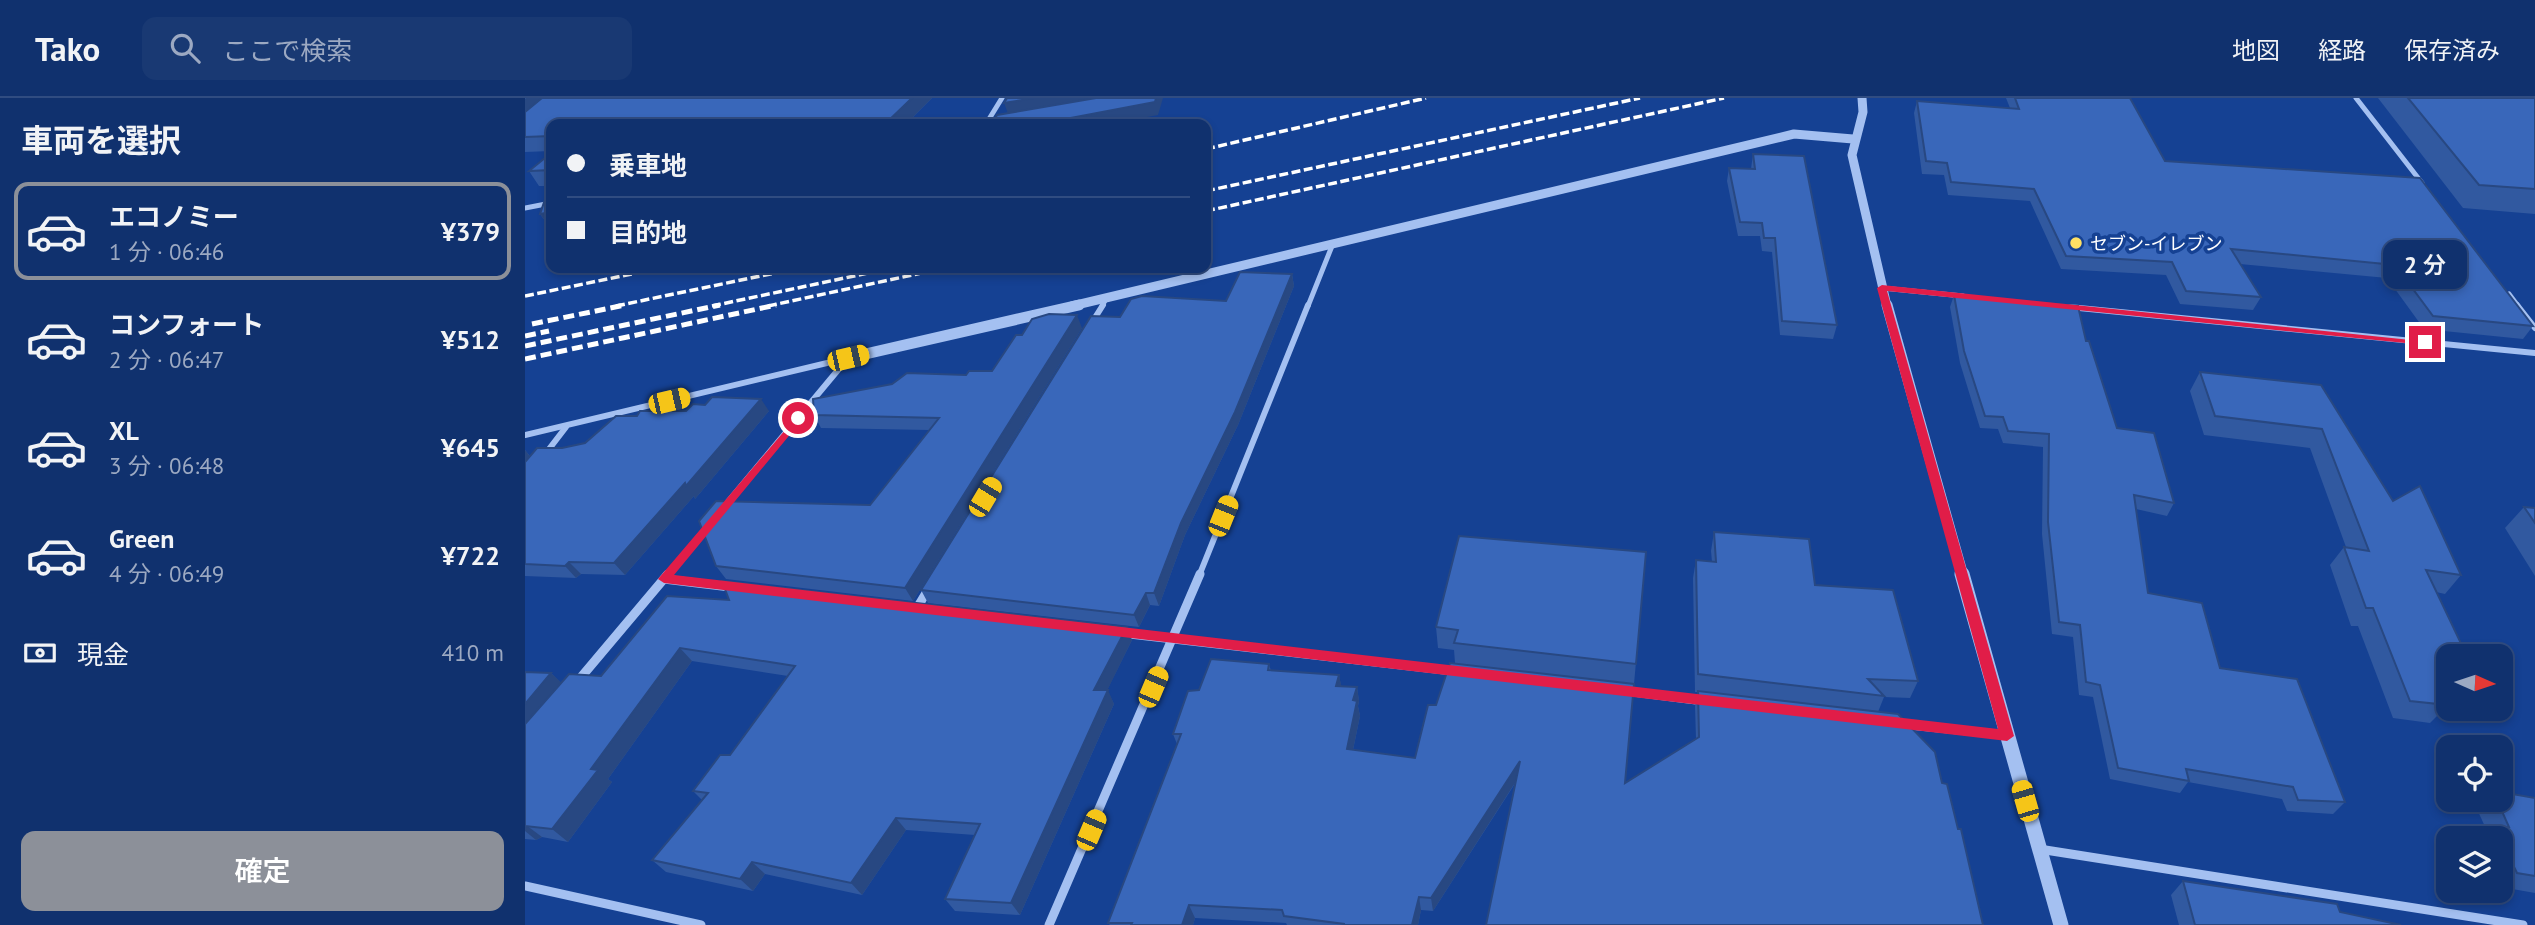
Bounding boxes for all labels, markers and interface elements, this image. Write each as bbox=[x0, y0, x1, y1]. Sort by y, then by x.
search box bbox=[142, 17, 632, 80]
text: Tako bbox=[35, 27, 100, 70]
icon: search bbox=[166, 29, 204, 67]
text: ここで検索 bbox=[222, 34, 352, 67]
text: 地図 bbox=[2232, 35, 2280, 66]
text: 経路 bbox=[2318, 35, 2366, 66]
text: 保存済み bbox=[2404, 35, 2500, 66]
text: 車両を選択 bbox=[21, 119, 181, 161]
text: 乗車地 bbox=[609, 149, 687, 182]
icon: car bbox=[25, 200, 88, 263]
text: エコノミー bbox=[109, 200, 239, 233]
text: ¥379 bbox=[441, 215, 500, 248]
text: 目的地 bbox=[609, 216, 687, 249]
place label: セブン-イレブン bbox=[2090, 232, 2222, 255]
marker: セブン-イレブン bbox=[2068, 235, 2084, 251]
text: 1 分 · 06:46 bbox=[109, 237, 224, 266]
callout: 2 分 bbox=[2383, 240, 2467, 289]
text: 2 分 bbox=[2404, 250, 2446, 279]
icon: car bbox=[25, 308, 88, 371]
text: コンフォート bbox=[109, 308, 264, 341]
text: ¥512 bbox=[441, 323, 500, 356]
route end bbox=[2409, 326, 2441, 358]
car bbox=[826, 343, 871, 373]
text: 2 分 · 06:47 bbox=[109, 345, 224, 374]
car bbox=[647, 386, 692, 416]
route start bbox=[782, 402, 814, 434]
text: XL bbox=[109, 414, 139, 447]
icon: car bbox=[25, 416, 88, 479]
text: ¥645 bbox=[441, 431, 500, 464]
text: 3 分 · 06:48 bbox=[109, 451, 224, 480]
car bbox=[966, 474, 1005, 520]
car bbox=[1206, 493, 1241, 539]
text: Green bbox=[109, 522, 174, 555]
icon: car bbox=[25, 524, 88, 587]
text: ¥722 bbox=[441, 539, 500, 572]
text: 4 分 · 06:49 bbox=[109, 559, 224, 588]
icon: cash bbox=[21, 634, 59, 672]
text: 現金 bbox=[77, 638, 129, 671]
text: 410 m bbox=[442, 638, 504, 667]
north arrow bbox=[2436, 644, 2513, 721]
map controls bbox=[2436, 644, 2513, 903]
car bbox=[1136, 664, 1171, 710]
button: locate bbox=[2436, 735, 2513, 812]
car bbox=[2010, 778, 2041, 824]
car bbox=[1074, 807, 1109, 853]
button: layers bbox=[2436, 826, 2513, 903]
button: 確定 bbox=[21, 831, 504, 911]

